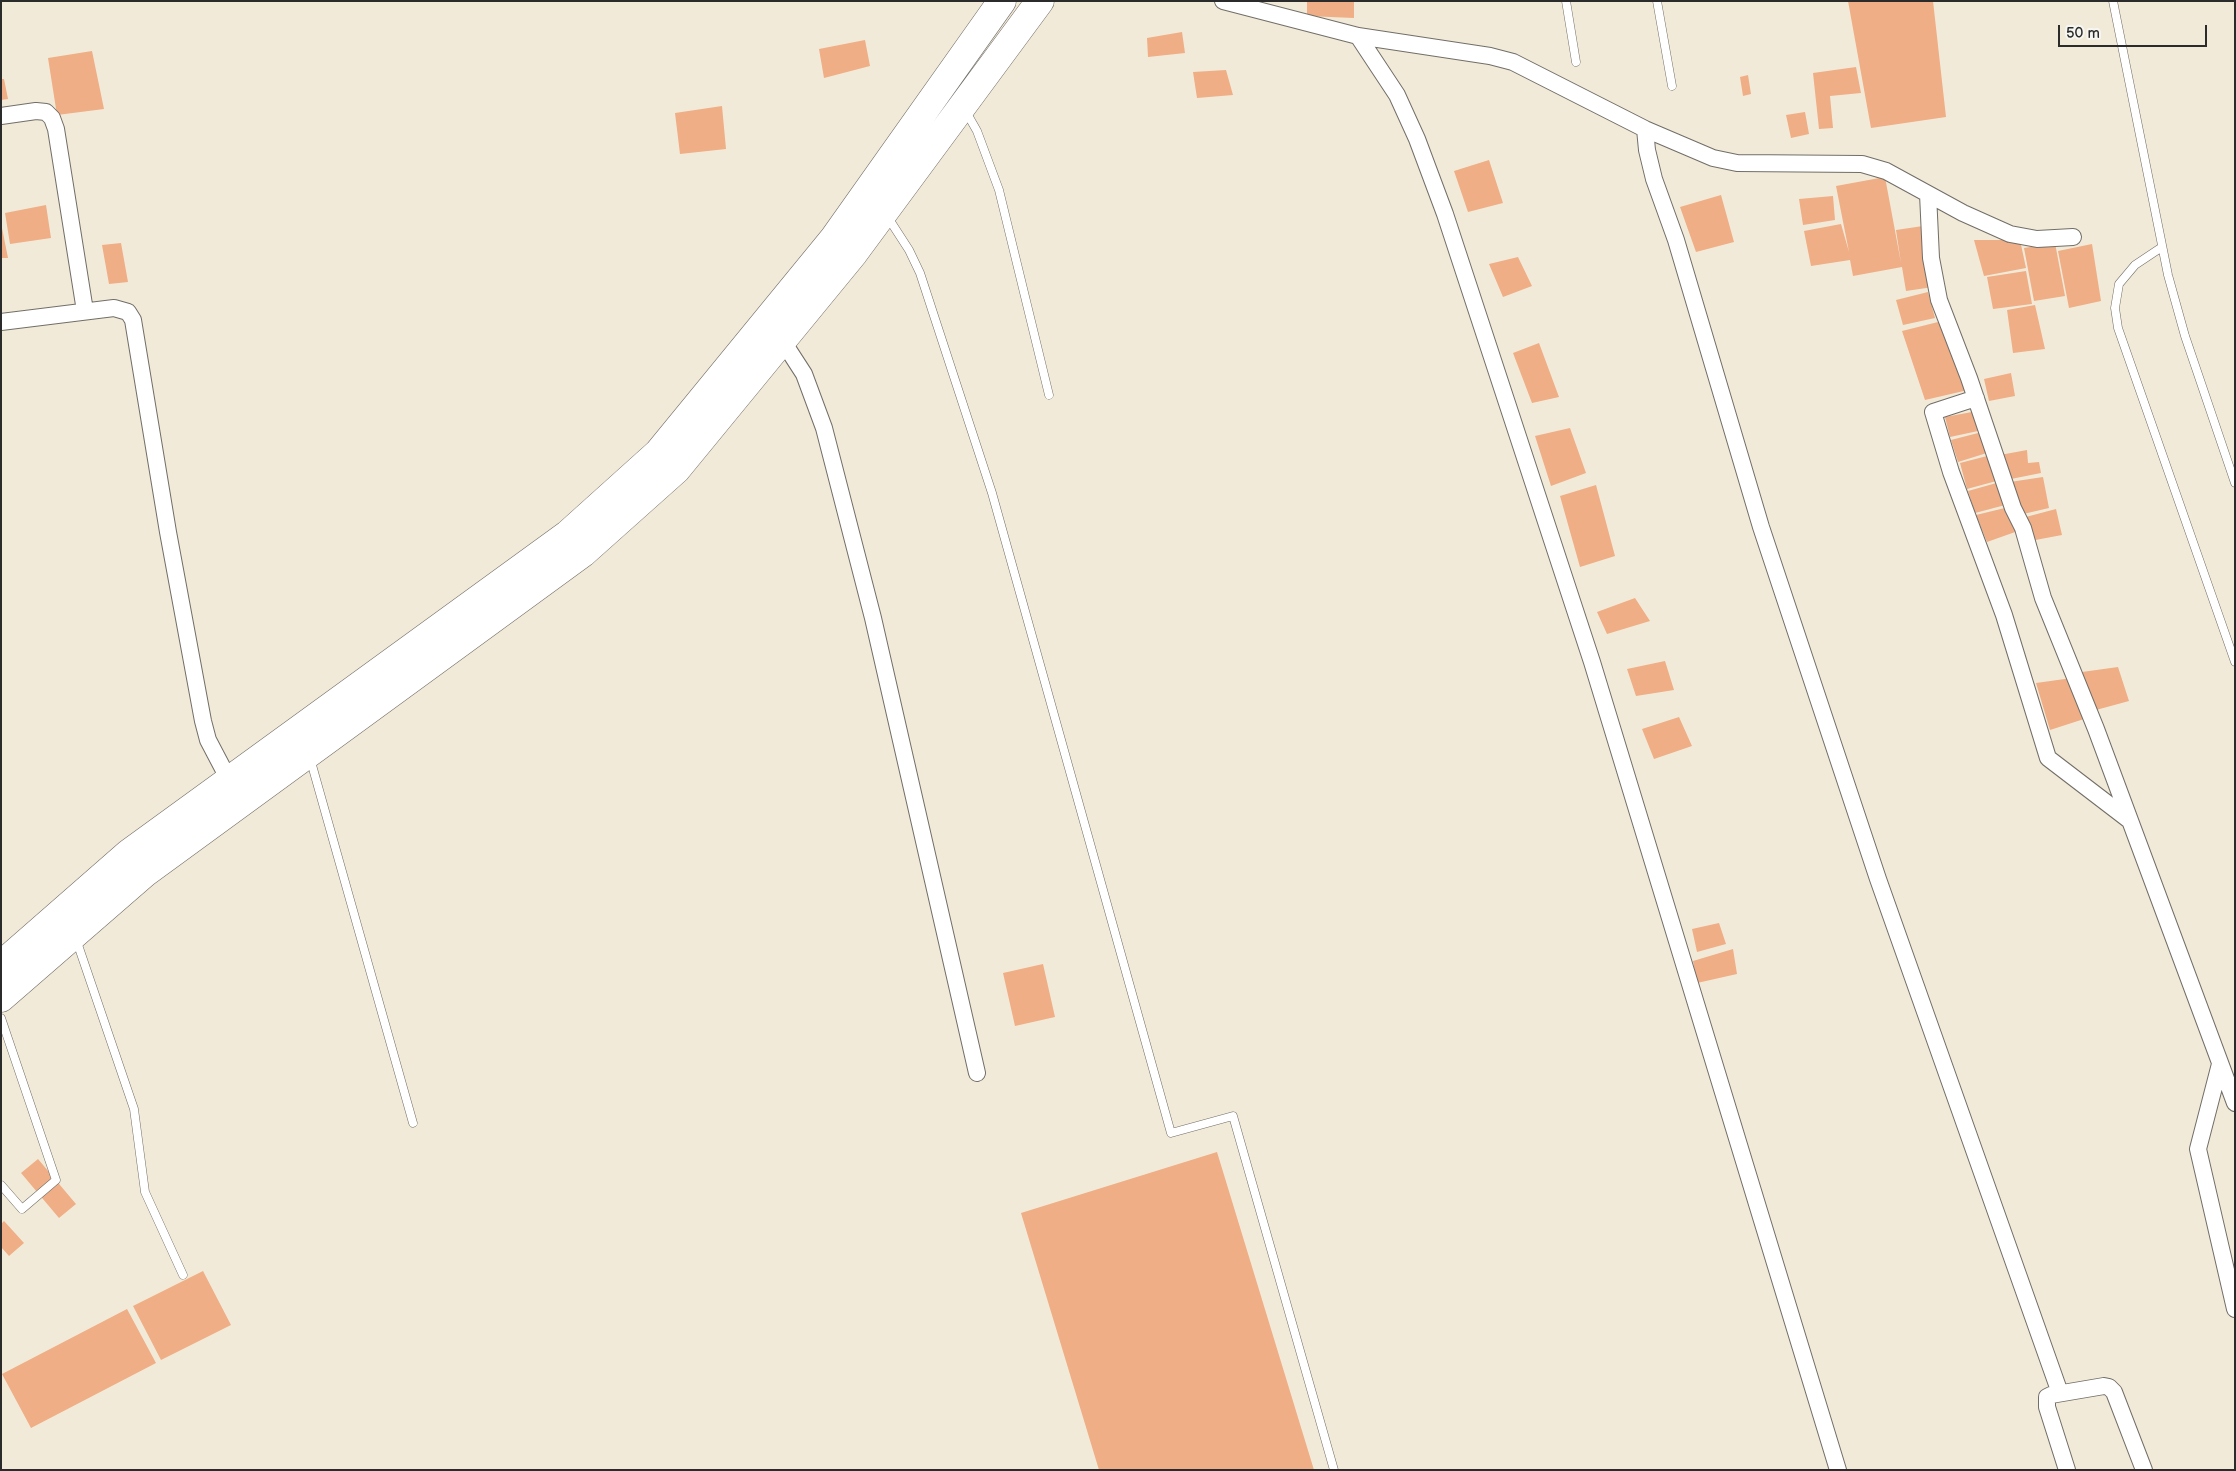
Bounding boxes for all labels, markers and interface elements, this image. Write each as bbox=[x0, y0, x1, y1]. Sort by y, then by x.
scale bar bbox=[2061, 15, 2210, 47]
text: 50 m bbox=[2066, 24, 2100, 43]

